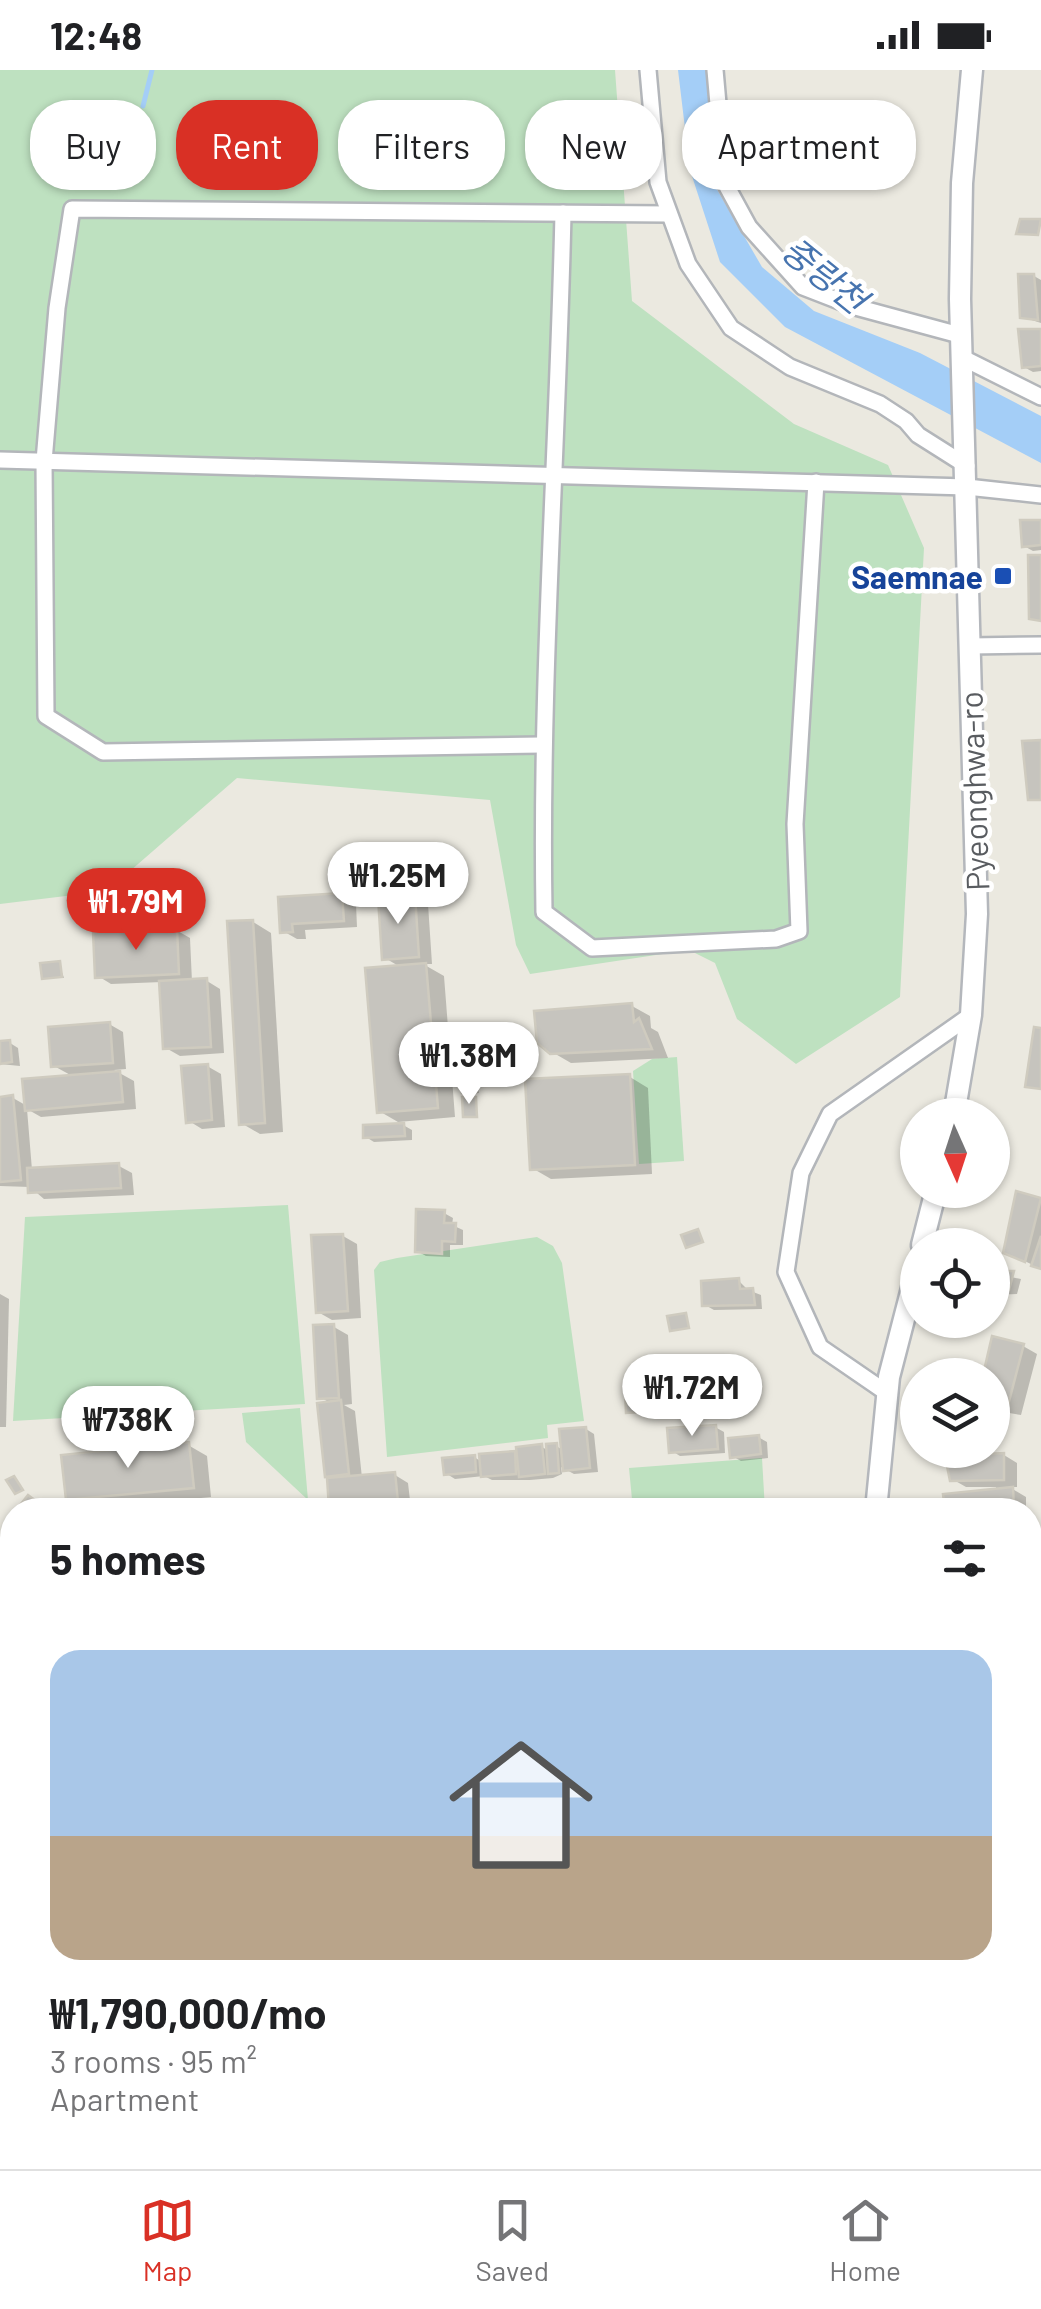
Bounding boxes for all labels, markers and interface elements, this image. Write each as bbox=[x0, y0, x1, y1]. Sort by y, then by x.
text: 12:48 bbox=[50, 12, 142, 58]
chip: Buy bbox=[30, 100, 156, 190]
chip: Rent bbox=[176, 100, 318, 190]
chip: Filters bbox=[338, 100, 505, 190]
chip: New bbox=[525, 100, 662, 190]
chip: Apartment bbox=[682, 100, 916, 190]
water label: 중랑천 bbox=[774, 227, 879, 323]
place label: Saemnae bbox=[851, 557, 983, 595]
marker: Saemnae bbox=[992, 565, 1014, 587]
street label: Pyeonghwa-ro bbox=[951, 691, 995, 891]
pin: ₩1.25M bbox=[317, 842, 479, 927]
text: ₩1.25M bbox=[350, 855, 446, 893]
pin: ₩1.79M bbox=[55, 868, 217, 953]
text: ₩1.79M bbox=[89, 881, 183, 919]
pin: ₩1.38M bbox=[388, 1022, 550, 1107]
text: ₩1.38M bbox=[421, 1035, 517, 1073]
north arrow bbox=[900, 1098, 1010, 1208]
map controls bbox=[900, 1098, 1010, 1468]
button: locate bbox=[900, 1228, 1010, 1338]
pin: ₩1.72M bbox=[611, 1354, 773, 1439]
button: layers bbox=[900, 1358, 1010, 1468]
text: ₩1.72M bbox=[644, 1367, 740, 1405]
pin: ₩738K bbox=[58, 1386, 198, 1471]
text: ₩738K bbox=[83, 1399, 173, 1437]
icon: filters bbox=[937, 1531, 992, 1586]
text: 5 homes bbox=[50, 1533, 206, 1583]
icon: home bbox=[431, 1715, 611, 1895]
text: ₩1,790,000/mo bbox=[50, 1987, 327, 2037]
text: 3 rooms · 95 m² bbox=[50, 2041, 257, 2079]
text: Apartment bbox=[50, 2079, 199, 2117]
tab: Map bbox=[140, 2193, 195, 2287]
tab: Saved bbox=[476, 2193, 549, 2287]
tab: Home bbox=[829, 2193, 901, 2287]

